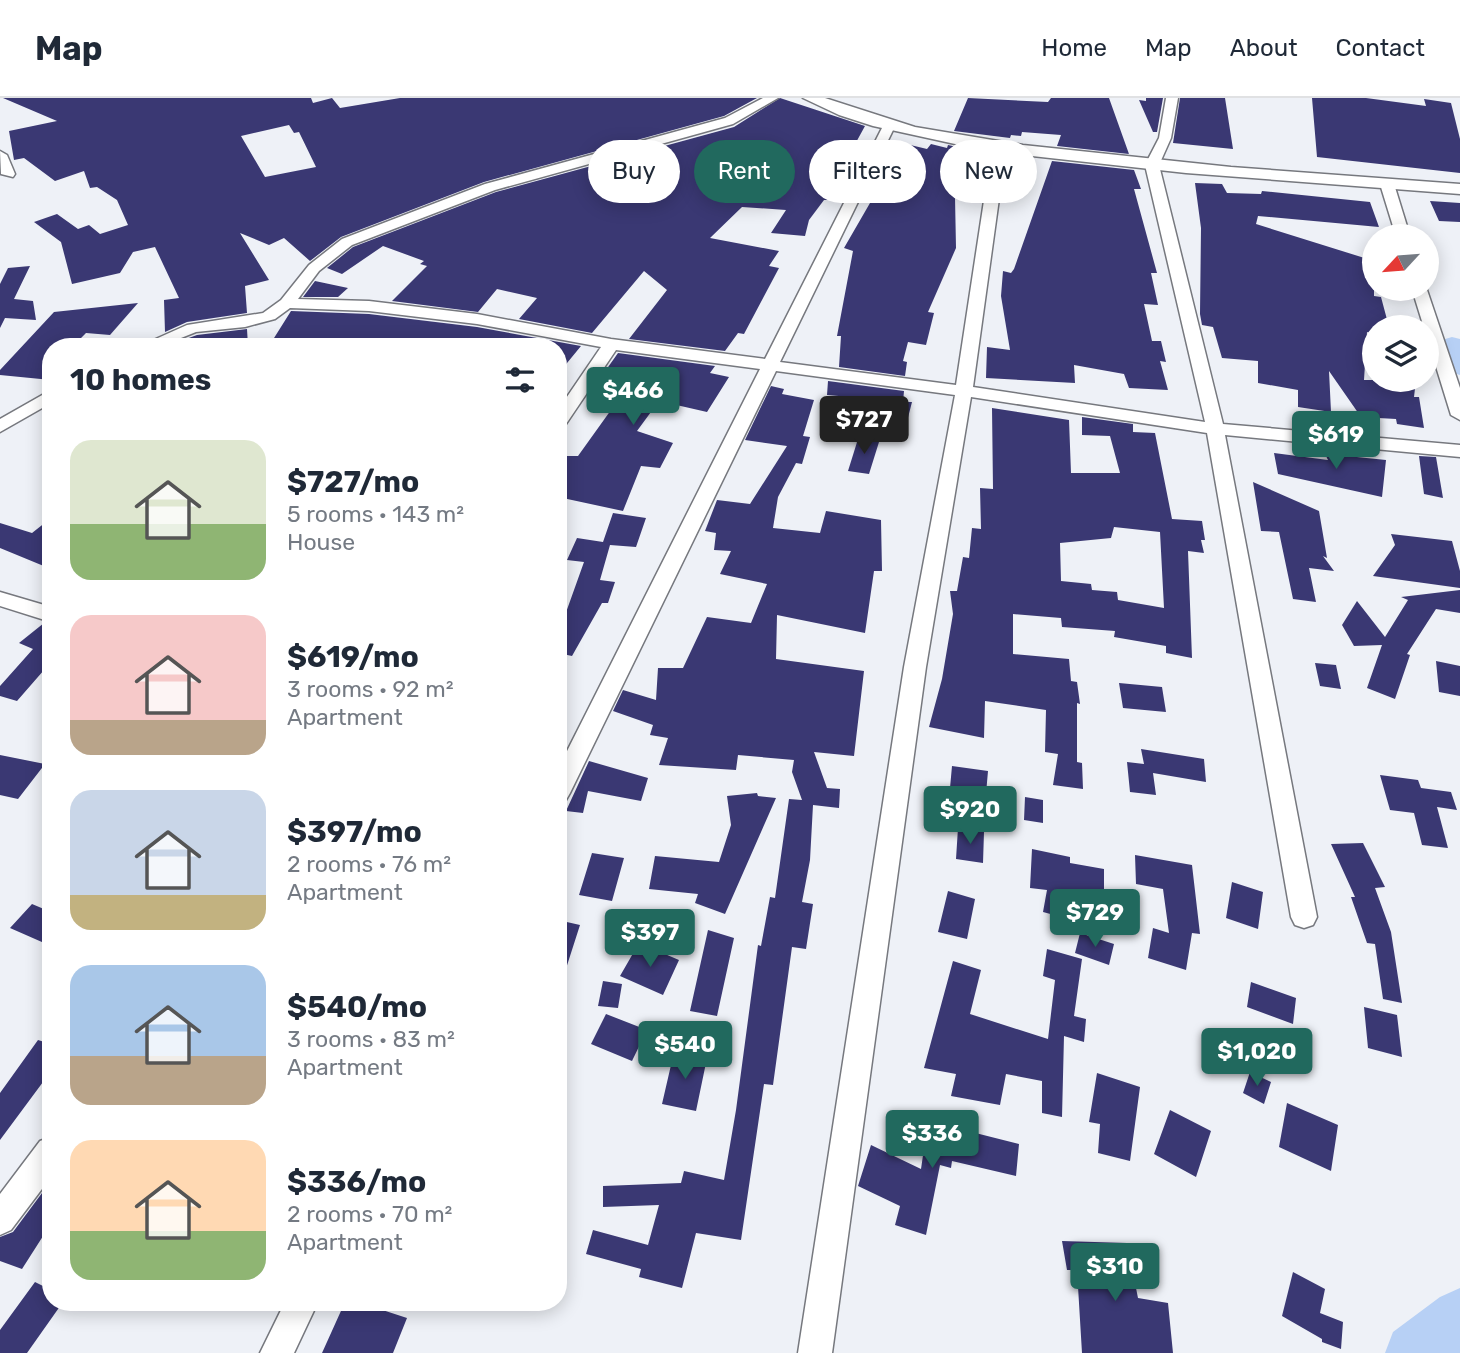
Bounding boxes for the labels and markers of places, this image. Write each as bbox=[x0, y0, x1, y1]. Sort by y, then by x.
pin: $466 bbox=[592, 368, 674, 427]
pin: $727 bbox=[823, 396, 905, 456]
pin: $619 bbox=[1295, 412, 1377, 471]
pin: $920 bbox=[929, 786, 1011, 846]
pin: $729 bbox=[1054, 890, 1136, 949]
pin: $397 bbox=[609, 910, 691, 969]
pin: $540 bbox=[644, 1021, 726, 1081]
pin: $1,020 bbox=[1200, 1028, 1314, 1088]
pin: $336 bbox=[891, 1110, 973, 1170]
pin: $310 bbox=[1074, 1244, 1156, 1303]

